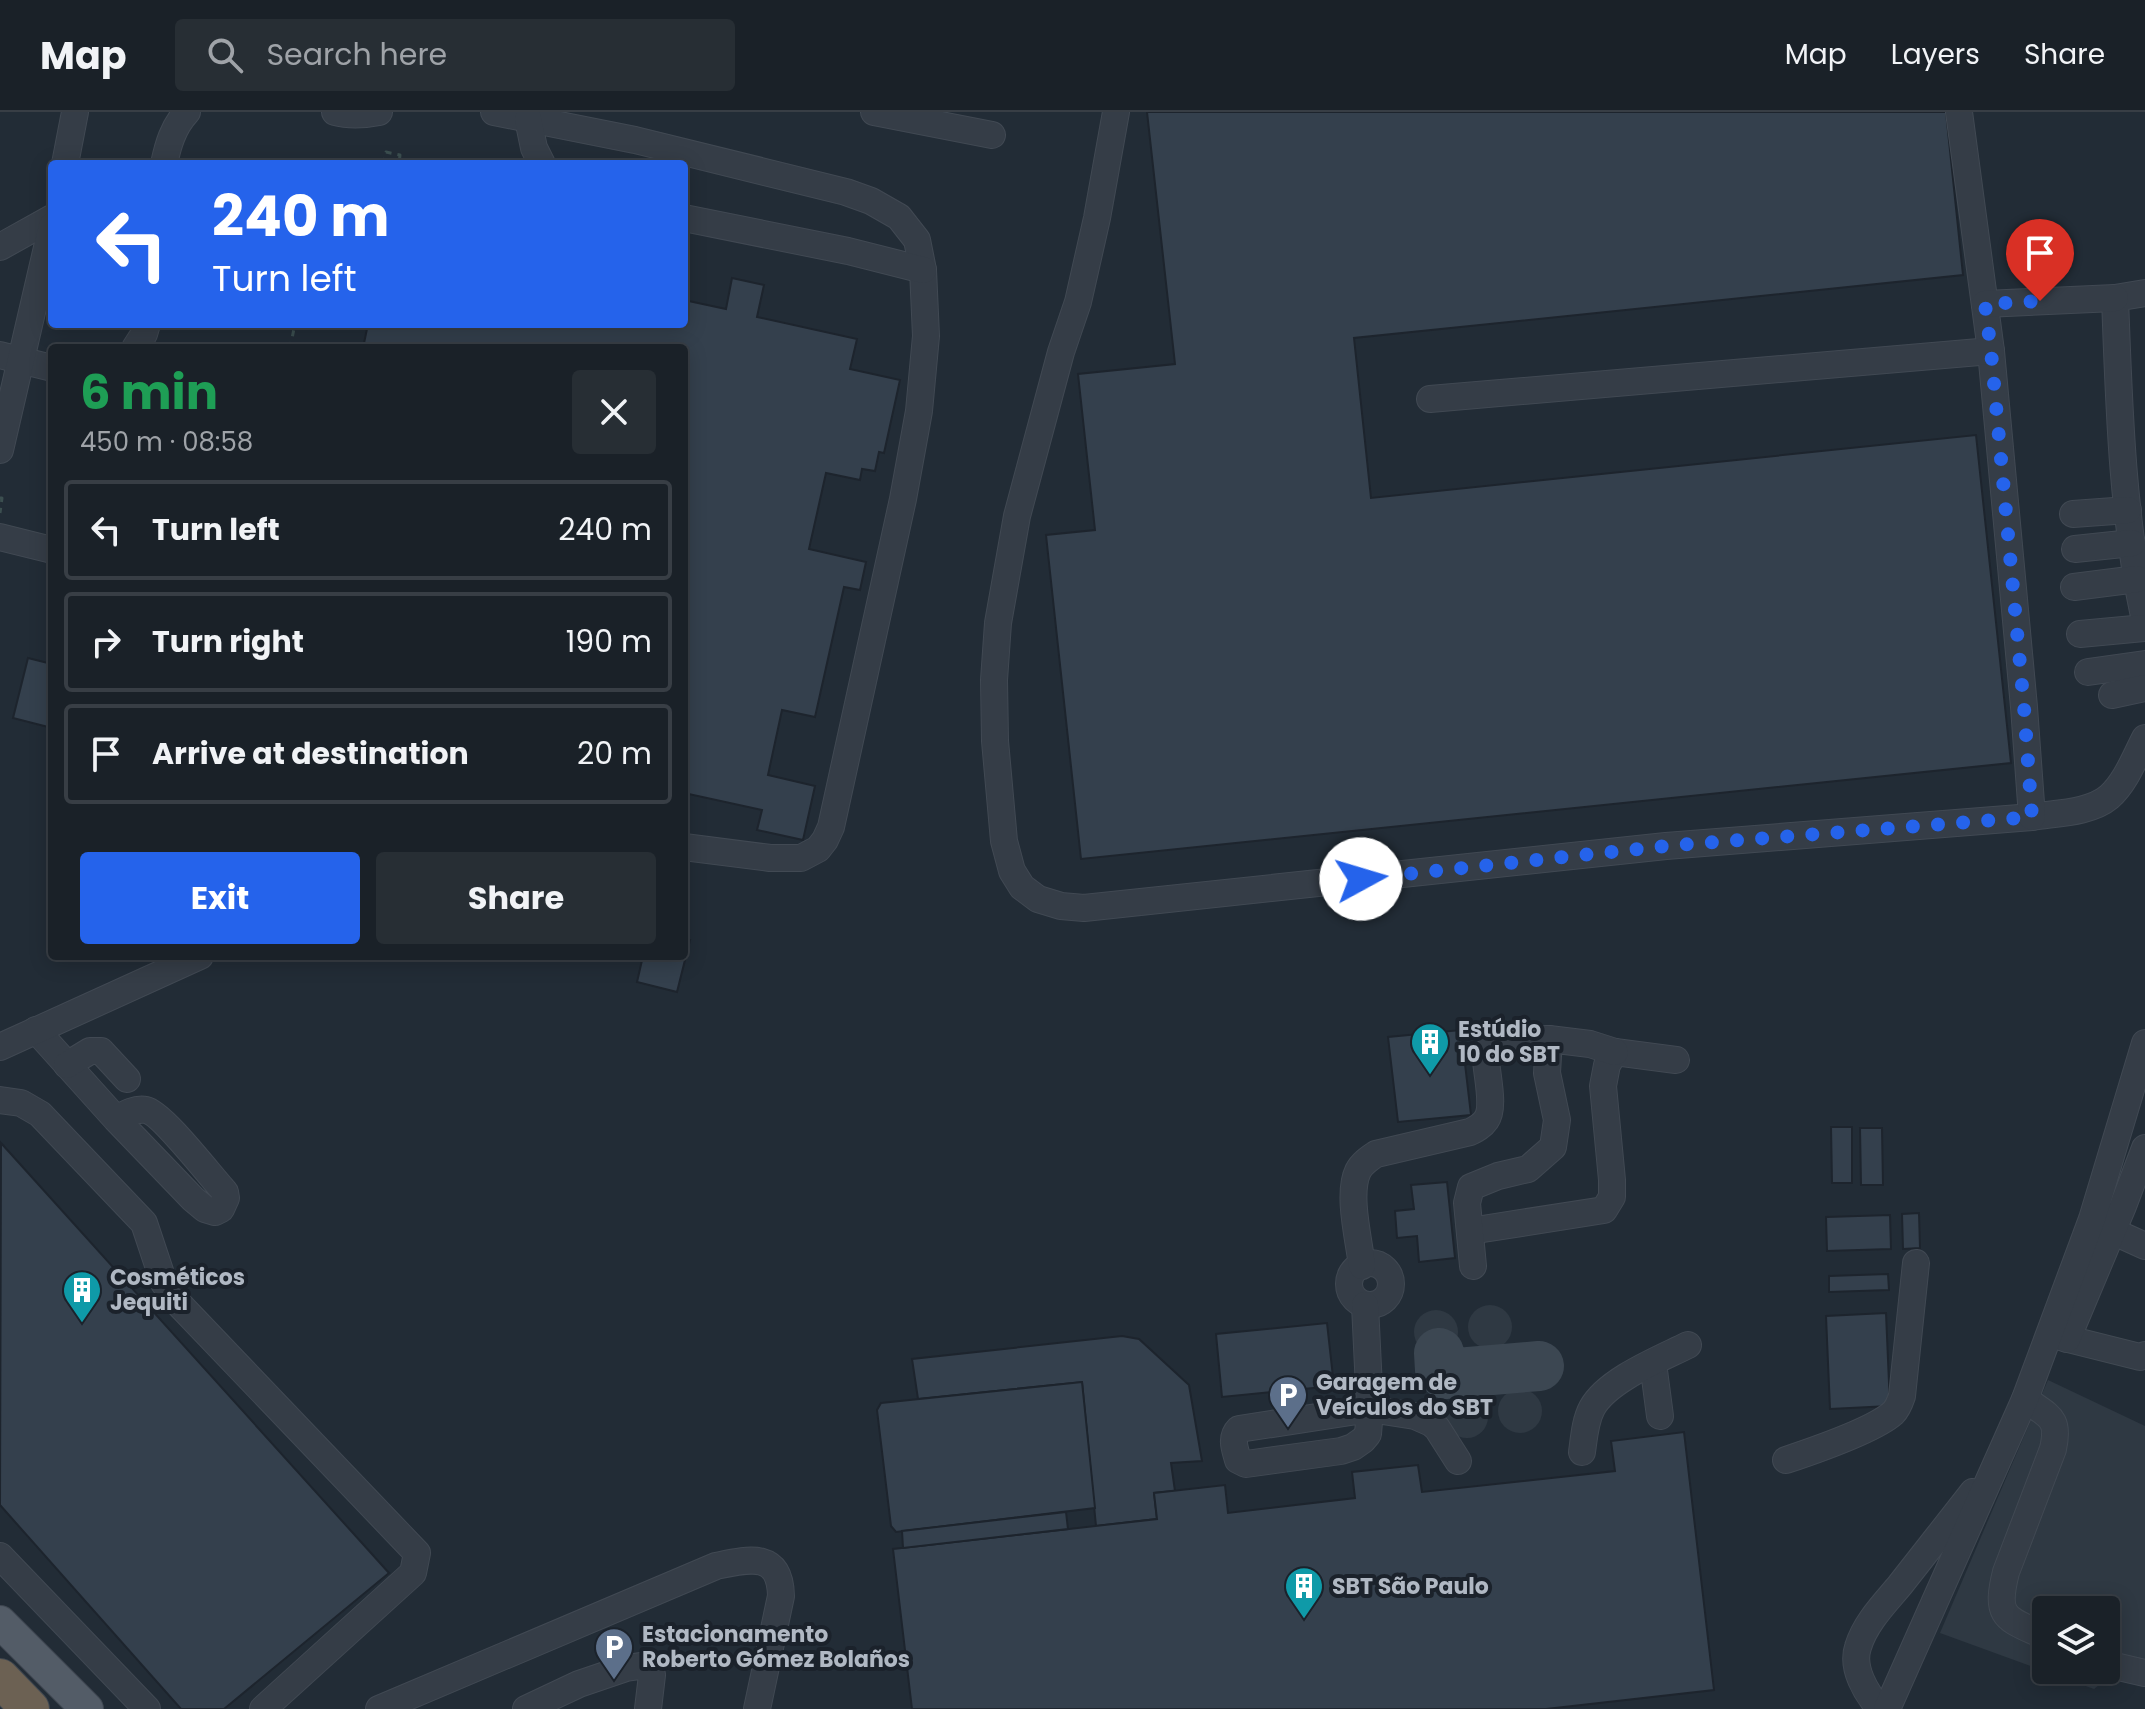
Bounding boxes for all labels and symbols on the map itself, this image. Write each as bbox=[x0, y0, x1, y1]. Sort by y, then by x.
pin bbox=[2006, 219, 2074, 301]
position arrow bbox=[1319, 837, 1403, 921]
place label: Estúdio 10 do SBT bbox=[1458, 1014, 1560, 1070]
building icon: Estúdio 10 do SBT bbox=[1409, 1021, 1451, 1076]
place label: Cosméticos Jequiti bbox=[110, 1262, 245, 1318]
building icon: Cosméticos Jequiti bbox=[61, 1269, 103, 1324]
place label: Garagem de Veículos do SBT bbox=[1316, 1367, 1493, 1423]
parking icon: Garagem de Veículos do SBT bbox=[1267, 1374, 1309, 1429]
building icon: SBT São Paulo bbox=[1283, 1565, 1325, 1620]
place label: SBT São Paulo bbox=[1332, 1571, 1489, 1602]
place label: Estacionamento Roberto Gómez Bolaños bbox=[642, 1619, 910, 1675]
parking icon: Estacionamento Roberto Gómez Bolaños bbox=[593, 1626, 635, 1681]

